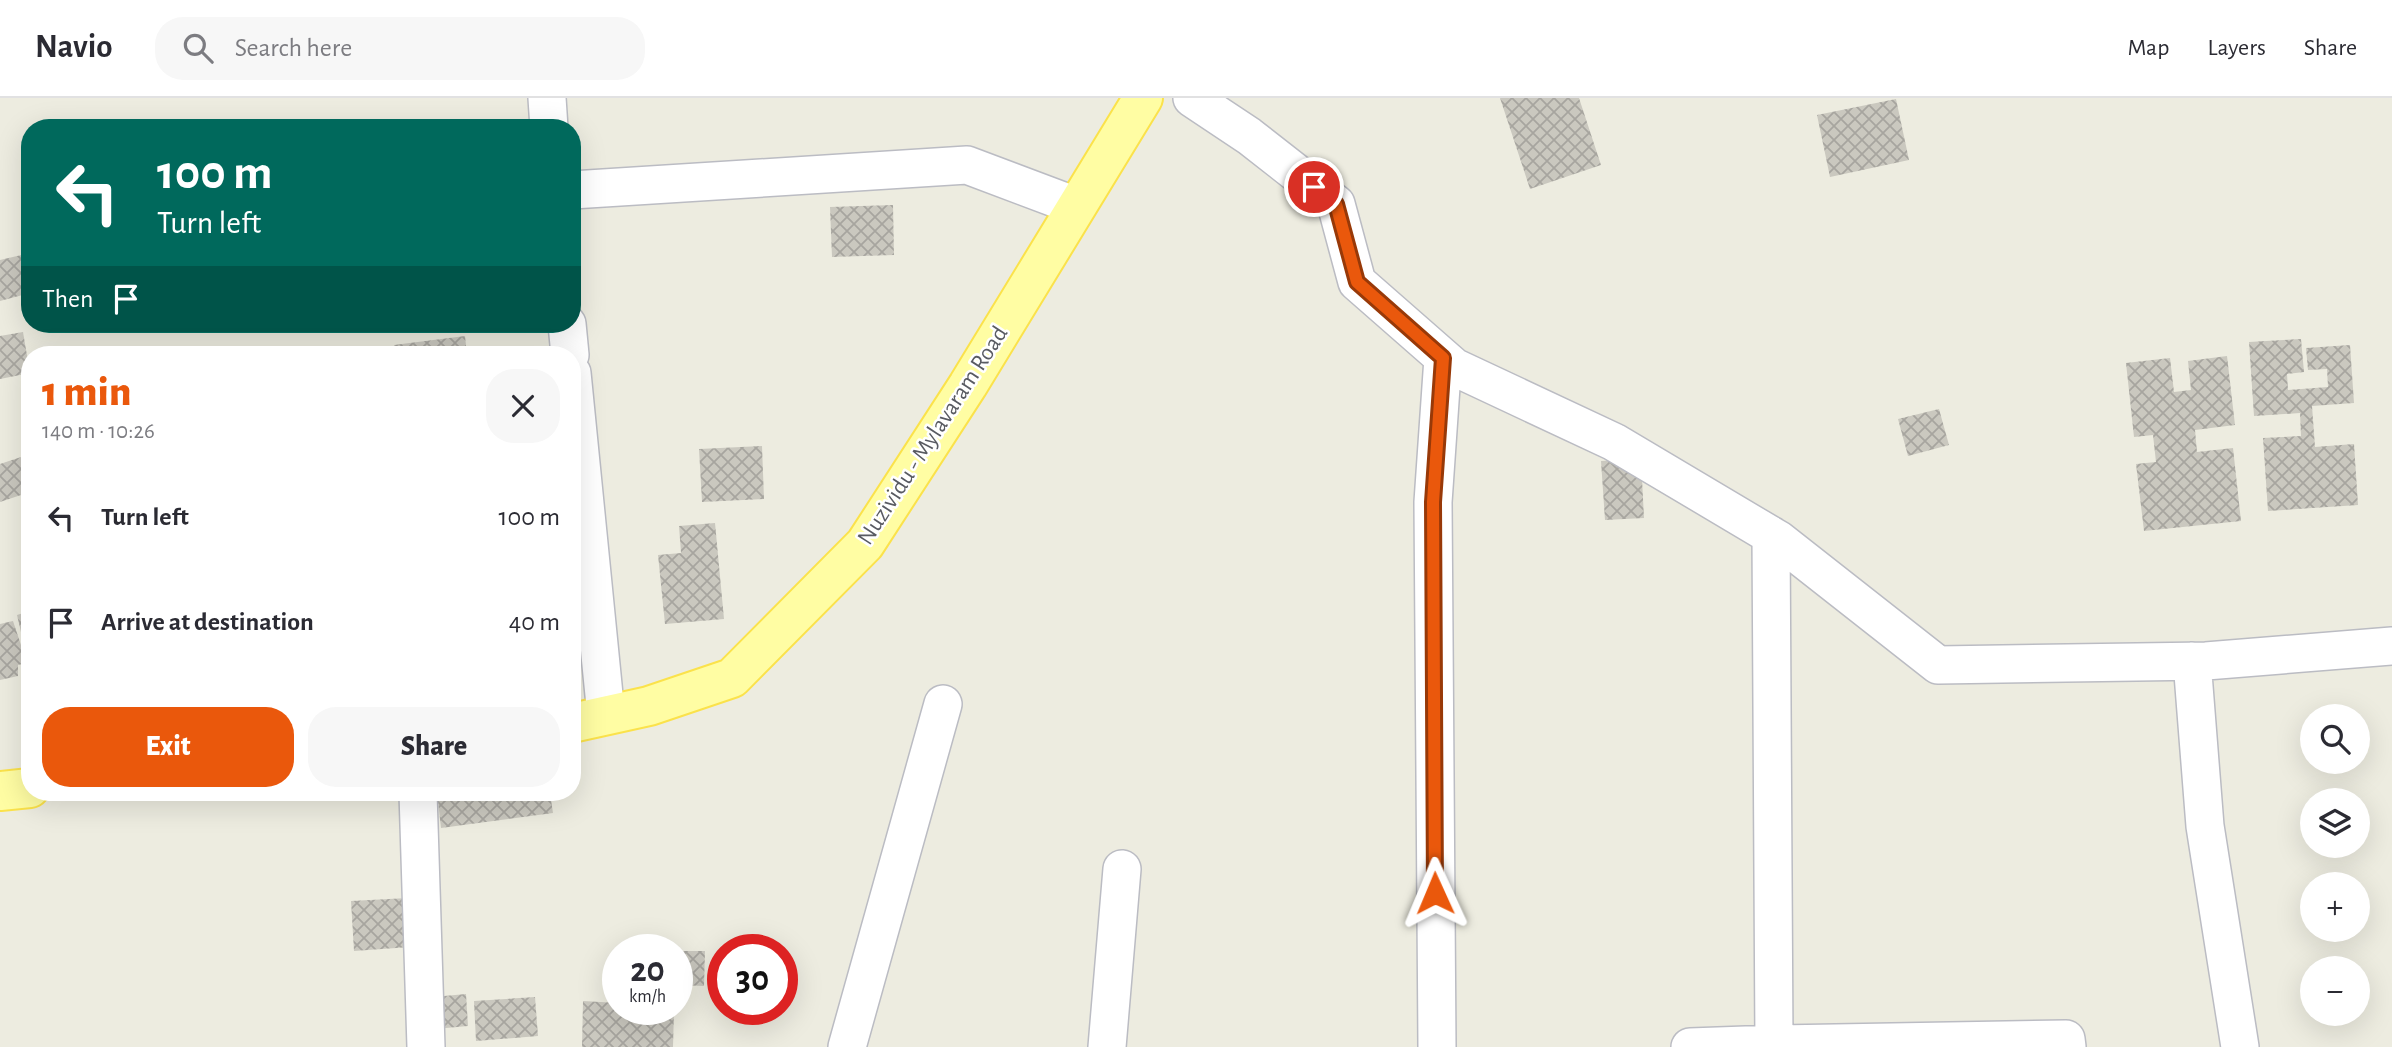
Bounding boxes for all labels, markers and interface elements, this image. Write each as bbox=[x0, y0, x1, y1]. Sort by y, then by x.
search box bbox=[155, 17, 645, 80]
icon: search bbox=[179, 29, 217, 67]
text: Navio bbox=[35, 31, 113, 64]
text: Search here bbox=[235, 35, 352, 61]
text: Map bbox=[2127, 36, 2169, 60]
text: Layers bbox=[2207, 36, 2266, 60]
text: Share bbox=[2304, 36, 2357, 60]
icon: left bbox=[42, 147, 133, 238]
text: 100 m bbox=[157, 149, 273, 198]
pin bbox=[1284, 157, 1344, 217]
icon: arrive bbox=[1295, 168, 1333, 206]
text: Turn left bbox=[157, 207, 261, 239]
icon: arrive bbox=[107, 280, 145, 318]
text: Then bbox=[42, 286, 93, 312]
street label: Nuzividu - Mylavaram Road bbox=[853, 322, 1012, 549]
button: close bbox=[486, 369, 560, 443]
text: 1 min bbox=[42, 371, 131, 413]
text: 140 m · 10:26 bbox=[42, 420, 155, 443]
icon: left bbox=[42, 499, 80, 537]
text: Turn left bbox=[101, 504, 189, 530]
text: 100 m bbox=[499, 504, 560, 530]
icon: arrive bbox=[42, 604, 80, 642]
text: Arrive at destination bbox=[101, 609, 314, 635]
text: 40 m bbox=[509, 609, 560, 635]
map controls bbox=[2300, 704, 2370, 1026]
button: search bbox=[2300, 704, 2370, 774]
button: Exit bbox=[42, 707, 294, 787]
button: Share bbox=[308, 707, 560, 787]
button: layers bbox=[2300, 788, 2370, 858]
position arrow bbox=[1398, 856, 1472, 930]
button: + bbox=[2300, 872, 2370, 942]
speed limit sign: 30 bbox=[707, 934, 798, 1025]
text: 20 bbox=[630, 953, 665, 988]
button: − bbox=[2300, 956, 2370, 1026]
text: km/h bbox=[629, 988, 666, 1006]

